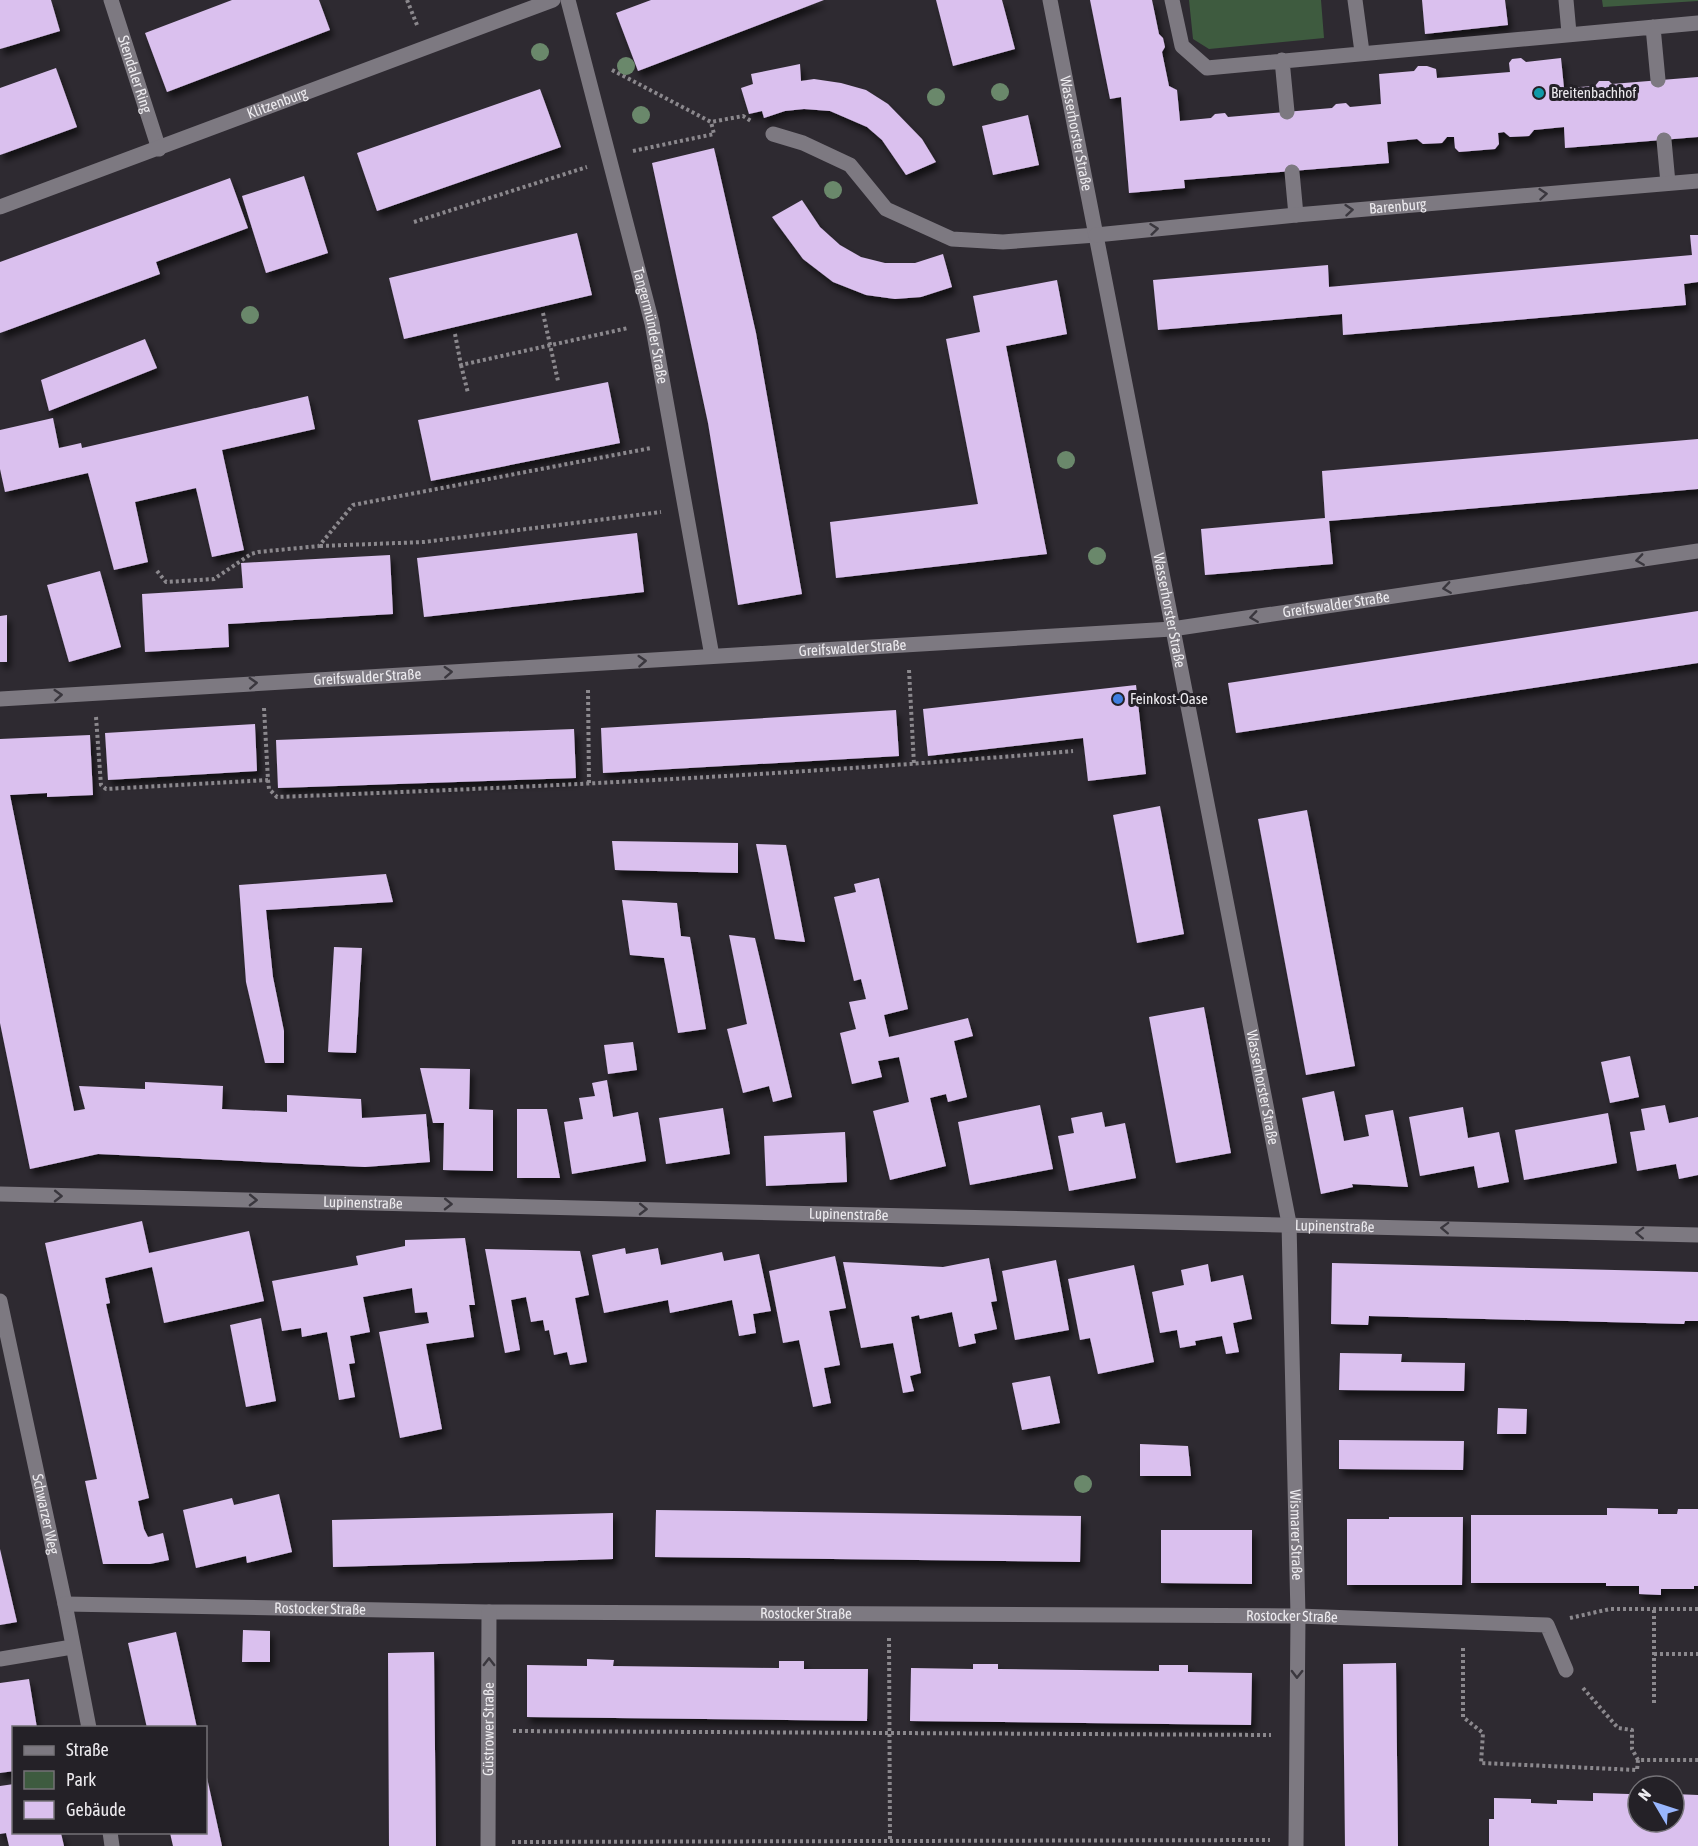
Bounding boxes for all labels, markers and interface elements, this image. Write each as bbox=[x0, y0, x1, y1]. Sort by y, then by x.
street label: Stendaler Ring bbox=[115, 33, 156, 116]
street label: Wasserhorster Straße bbox=[1057, 75, 1096, 192]
street label: Klitzenburg bbox=[244, 84, 310, 122]
place label: Breitenbachhof bbox=[1551, 84, 1636, 101]
marker: Breitenbachhof bbox=[1532, 86, 1546, 100]
one-way arrow bbox=[1538, 188, 1547, 201]
street label: Barenburg bbox=[1368, 195, 1427, 217]
one-way arrow bbox=[1344, 204, 1353, 217]
one-way arrow bbox=[1150, 223, 1159, 236]
street label: Tangermünder Straße bbox=[630, 266, 672, 385]
street label: Wasserhorster Straße bbox=[1150, 552, 1189, 669]
one-way arrow bbox=[1636, 553, 1645, 565]
one-way arrow bbox=[1443, 582, 1452, 594]
street label: Greifswalder Straße bbox=[1281, 588, 1391, 620]
one-way arrow bbox=[1250, 610, 1259, 622]
street label: Greifswalder Straße bbox=[798, 636, 907, 659]
one-way arrow bbox=[638, 654, 647, 667]
street label: Greifswalder Straße bbox=[313, 665, 422, 688]
one-way arrow bbox=[443, 666, 452, 679]
one-way arrow bbox=[249, 677, 258, 690]
one-way arrow bbox=[54, 688, 63, 701]
place label: Feinkost-Oase bbox=[1130, 690, 1208, 707]
marker: Feinkost-Oase bbox=[1111, 692, 1125, 706]
street label: Wasserhorster Straße bbox=[1243, 1029, 1283, 1146]
one-way arrow bbox=[54, 1189, 63, 1202]
street label: Lupinenstraße bbox=[323, 1193, 403, 1212]
one-way arrow bbox=[249, 1194, 258, 1206]
one-way arrow bbox=[444, 1198, 453, 1211]
one-way arrow bbox=[639, 1203, 648, 1215]
street label: Lupinenstraße bbox=[809, 1205, 889, 1223]
street label: Lupinenstraße bbox=[1295, 1216, 1375, 1235]
one-way arrow bbox=[1440, 1221, 1449, 1234]
one-way arrow bbox=[1635, 1227, 1644, 1240]
street label: Schwarzer Weg bbox=[29, 1472, 63, 1556]
street label: Wismarer Straße bbox=[1287, 1489, 1306, 1581]
street label: Rostocker Straße bbox=[274, 1599, 366, 1618]
street label: Rostocker Straße bbox=[760, 1604, 852, 1622]
street label: Rostocker Straße bbox=[1246, 1607, 1338, 1625]
one-way arrow bbox=[483, 1657, 495, 1666]
one-way arrow bbox=[1290, 1670, 1303, 1679]
street label: Güstrower Straße bbox=[479, 1682, 497, 1776]
legend bbox=[12, 1726, 207, 1834]
text: Straße bbox=[66, 1739, 109, 1760]
text: Park bbox=[66, 1769, 96, 1790]
north arrow bbox=[1626, 1774, 1686, 1834]
text: N bbox=[1634, 1785, 1654, 1804]
text: Gebäude bbox=[66, 1799, 126, 1820]

